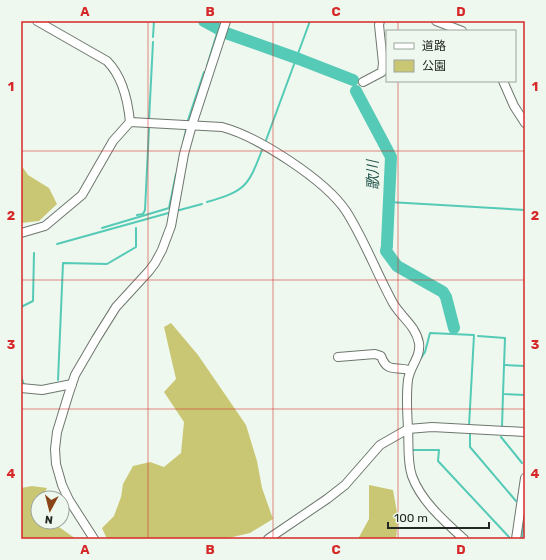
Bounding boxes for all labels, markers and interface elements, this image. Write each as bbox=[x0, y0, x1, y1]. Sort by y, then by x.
text: A bbox=[80, 4, 90, 19]
text: B bbox=[205, 4, 215, 19]
text: C bbox=[331, 4, 341, 19]
text: D bbox=[456, 4, 466, 19]
legend bbox=[386, 30, 516, 82]
text: 道路 bbox=[422, 39, 446, 53]
text: 公園 bbox=[422, 59, 446, 73]
text: 1 bbox=[8, 79, 14, 94]
text: 1 bbox=[532, 79, 538, 94]
water label: 歌川 bbox=[364, 158, 382, 190]
text: 2 bbox=[7, 208, 15, 223]
text: 2 bbox=[531, 208, 539, 223]
text: 3 bbox=[7, 337, 16, 352]
text: 3 bbox=[531, 337, 540, 352]
text: 4 bbox=[7, 466, 16, 481]
text: 4 bbox=[531, 466, 540, 481]
north arrow bbox=[30, 490, 70, 530]
scale bar bbox=[388, 504, 489, 530]
text: 100 m bbox=[394, 511, 428, 525]
text: N bbox=[44, 512, 54, 526]
text: A bbox=[80, 542, 90, 557]
text: B bbox=[205, 542, 215, 557]
text: C bbox=[331, 542, 341, 557]
text: D bbox=[456, 542, 466, 557]

